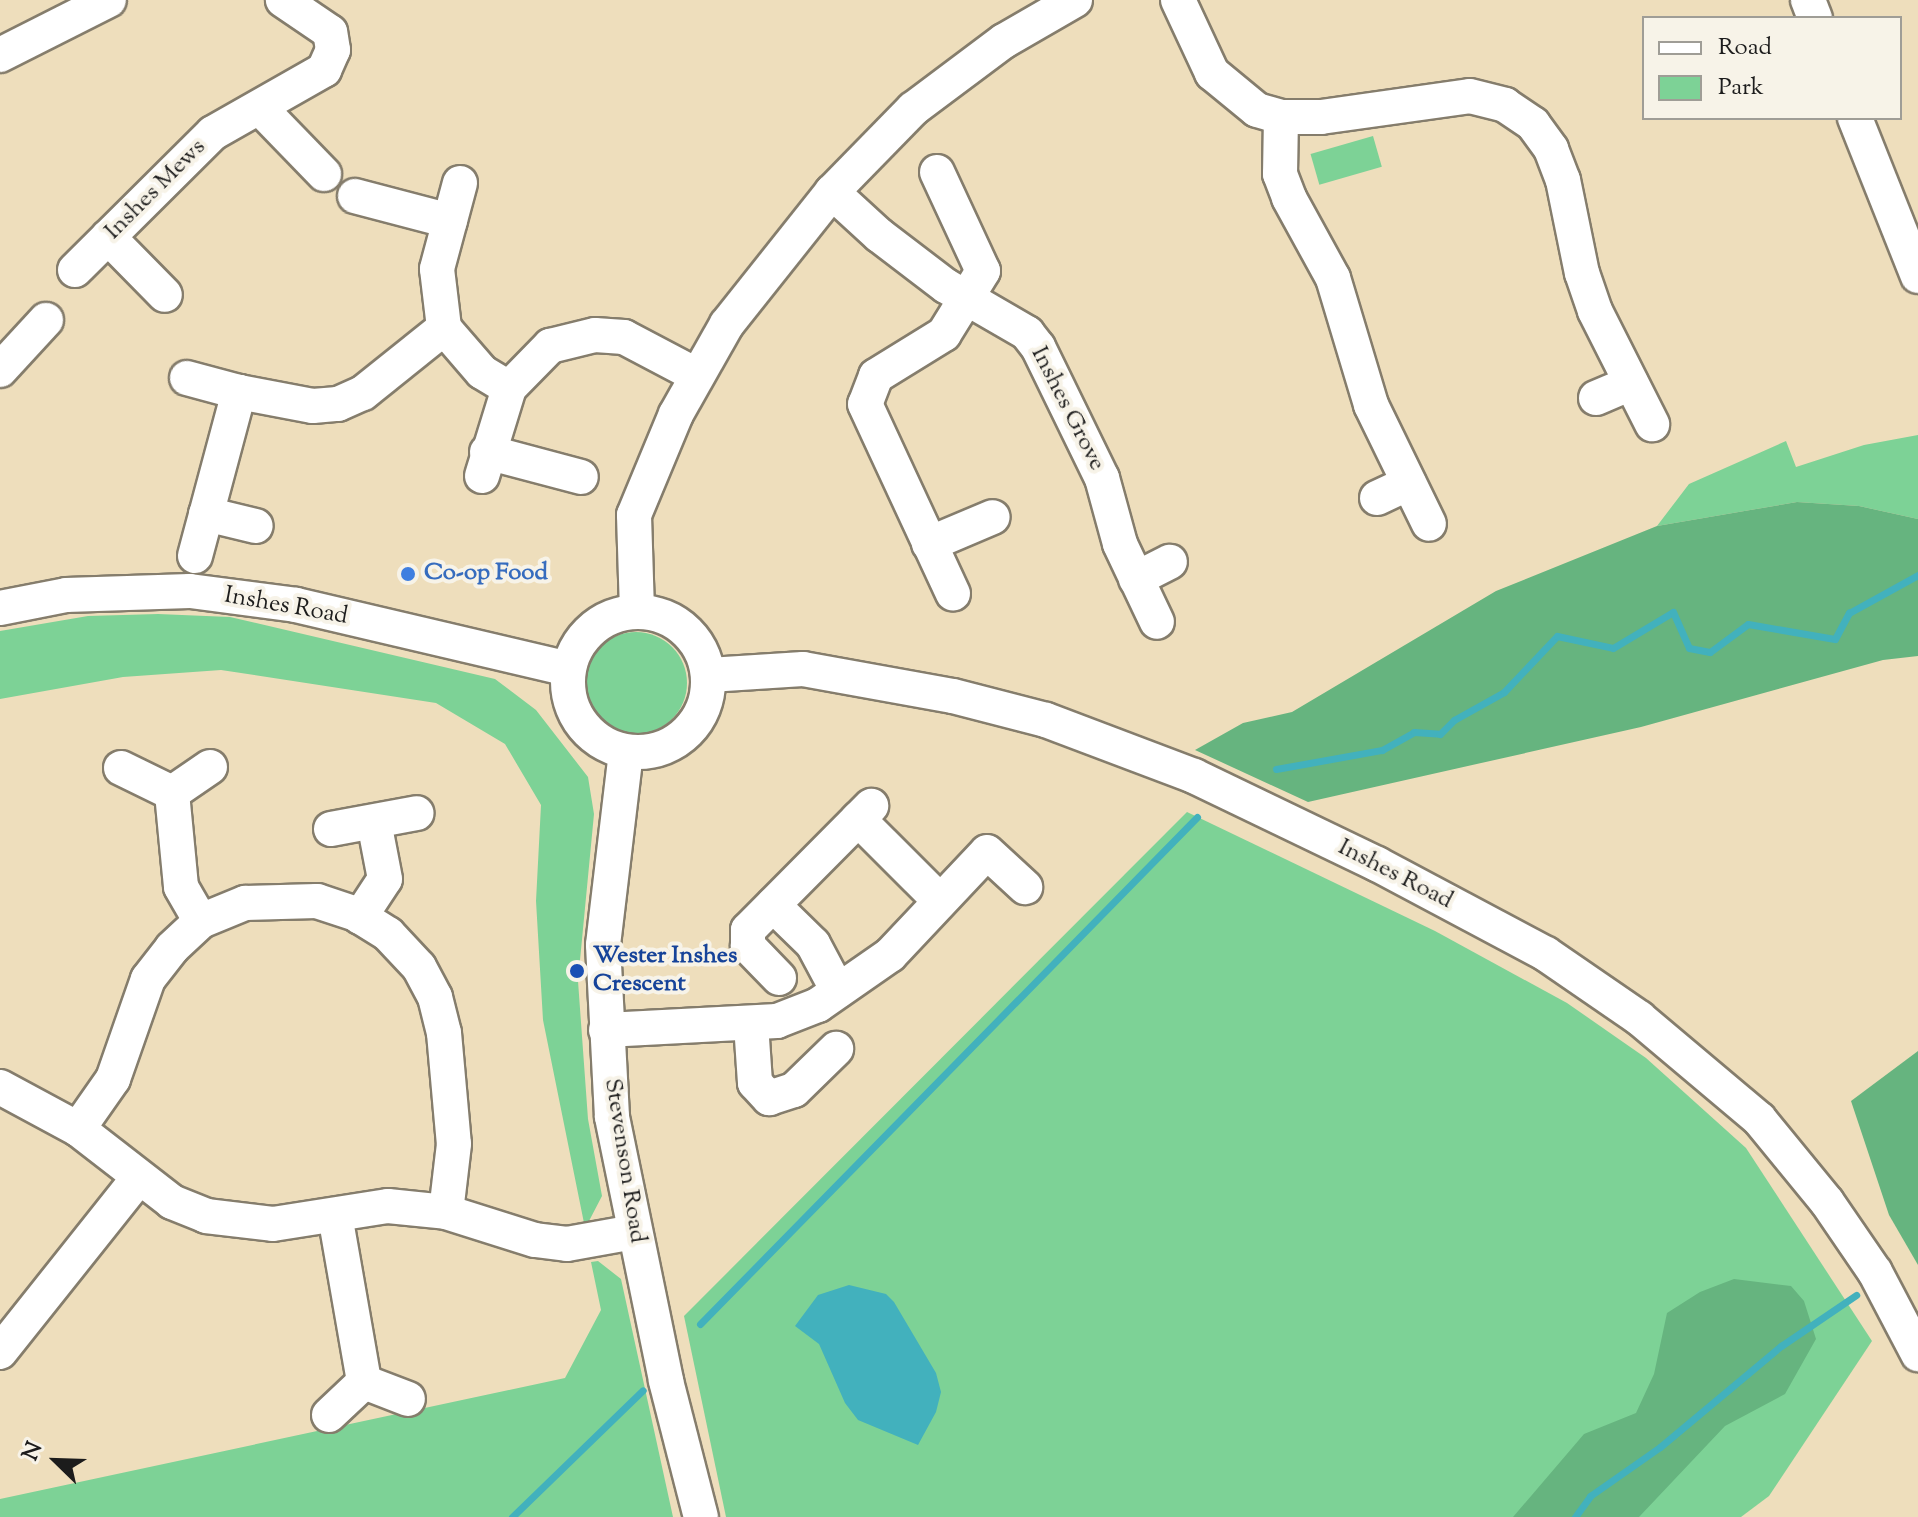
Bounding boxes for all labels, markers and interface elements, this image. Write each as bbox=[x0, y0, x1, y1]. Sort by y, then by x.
legend bbox=[1642, 16, 1902, 120]
text: Road bbox=[1718, 31, 1772, 65]
text: Park bbox=[1718, 71, 1764, 105]
street label: Inshes Mews bbox=[100, 134, 212, 246]
street label: Inshes Grove bbox=[1023, 342, 1111, 476]
place label: Co-op Food bbox=[424, 560, 548, 588]
marker: Co-op Food bbox=[399, 565, 417, 583]
street label: Inshes Road bbox=[222, 582, 350, 632]
street label: Inshes Road bbox=[1333, 834, 1457, 916]
place label: Wester Inshes Crescent bbox=[593, 943, 737, 999]
marker: Wester Inshes Crescent bbox=[568, 962, 586, 980]
street label: Stevenson Road bbox=[597, 1077, 651, 1245]
north arrow bbox=[16, 1421, 96, 1501]
text: N bbox=[16, 1437, 52, 1466]

